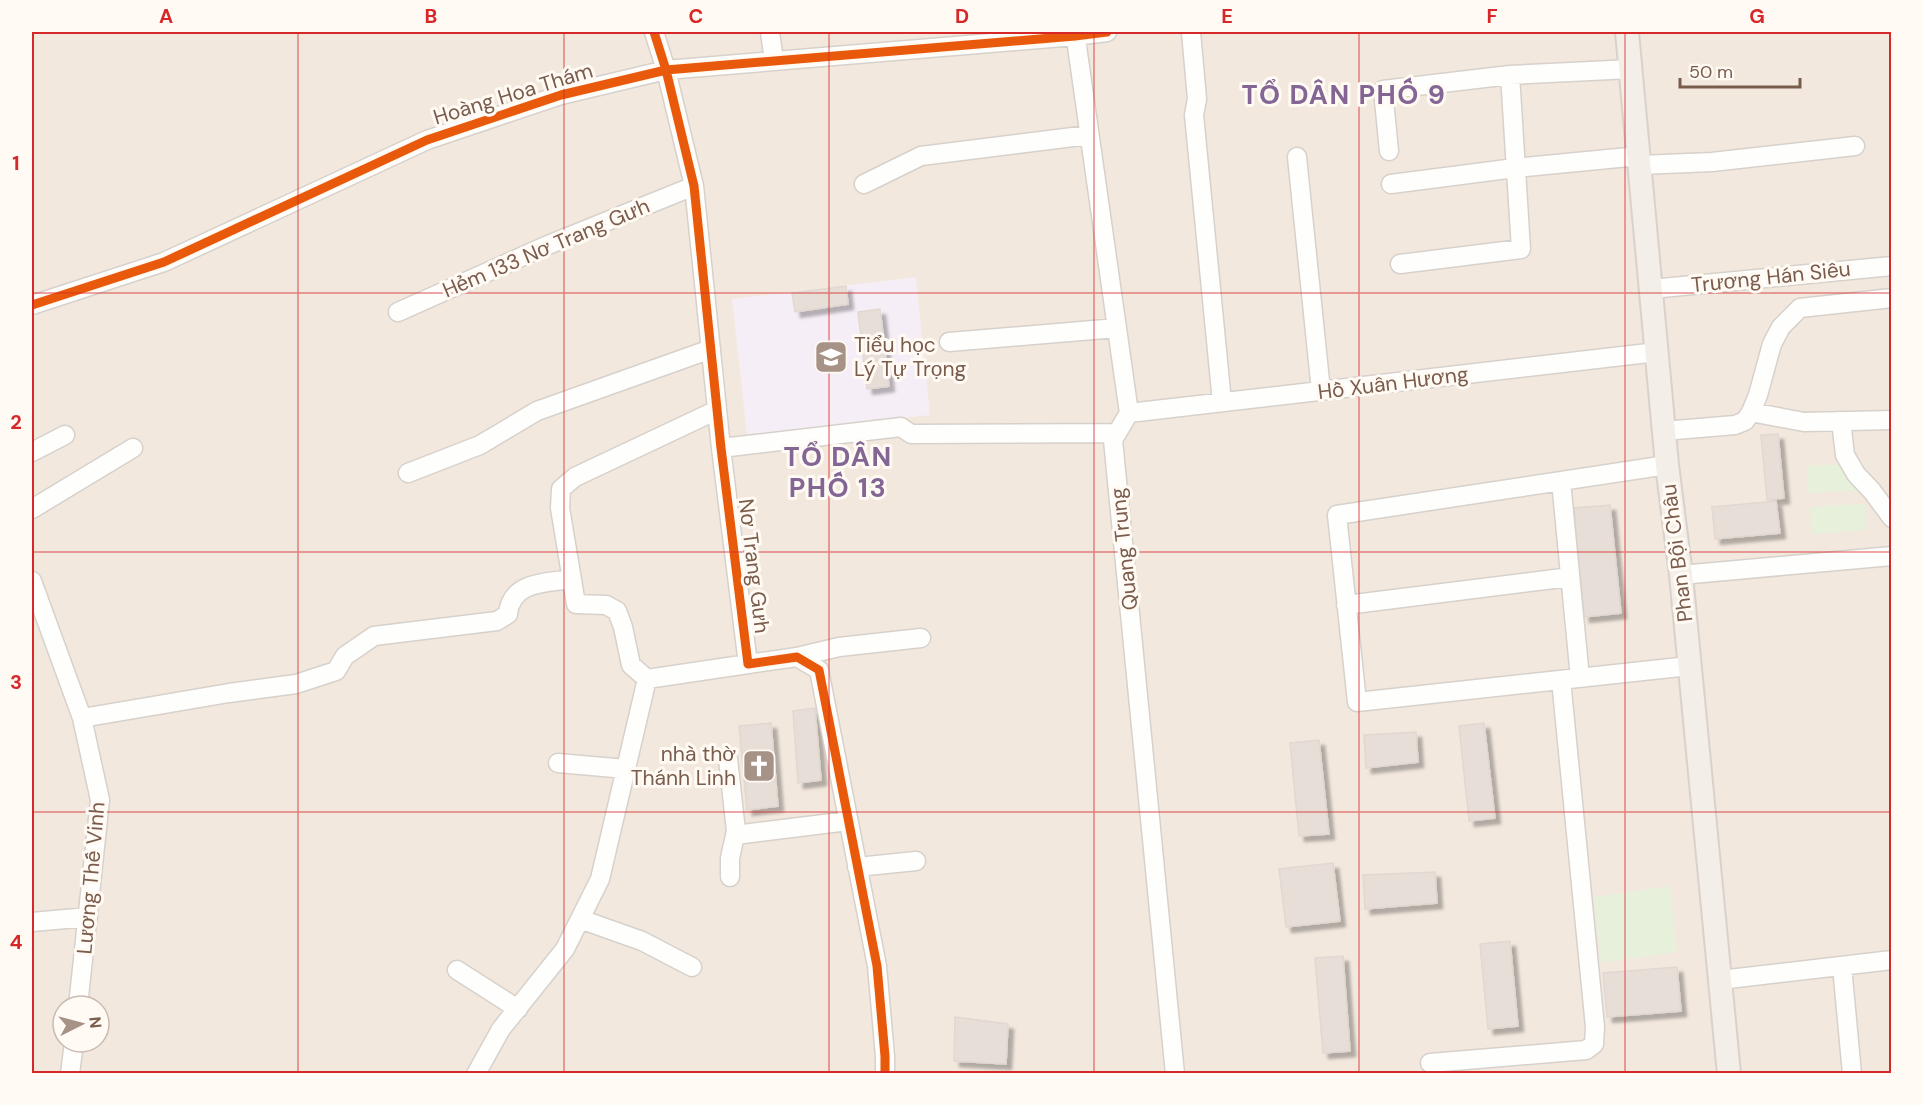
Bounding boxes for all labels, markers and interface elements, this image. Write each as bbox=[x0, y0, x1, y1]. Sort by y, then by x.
text: A bbox=[159, 3, 173, 29]
text: B bbox=[425, 3, 437, 29]
text: C bbox=[689, 3, 703, 29]
text: D bbox=[955, 3, 969, 29]
text: E bbox=[1221, 3, 1233, 29]
text: F bbox=[1486, 3, 1498, 29]
text: G bbox=[1749, 3, 1765, 29]
scale bar bbox=[1680, 51, 1800, 89]
street label: Hoàng Hoa Thám bbox=[430, 56, 596, 132]
text: 50 m bbox=[1689, 60, 1733, 84]
district label: TỔ DÂN PHỐ 9 bbox=[1241, 77, 1447, 112]
text: 1 bbox=[12, 150, 20, 176]
street label: Hẻm 133 Nơ Trang Gưh bbox=[438, 192, 654, 304]
street label: Trương Hán Siêu bbox=[1690, 255, 1852, 299]
place label: Tiểu học Lý Tự Trọng bbox=[854, 331, 967, 383]
school or university icon: Tiểu học Lý Tự Trọng bbox=[813, 339, 849, 375]
street label: Hồ Xuân Hương bbox=[1316, 360, 1470, 406]
text: 2 bbox=[10, 409, 22, 435]
district label: TỔ DÂN PHỐ 13 bbox=[783, 439, 893, 505]
street label: Phan Bội Châu bbox=[1655, 482, 1699, 624]
street label: Quang Trung bbox=[1104, 486, 1144, 612]
street label: Nơ Trang Gưh bbox=[732, 497, 776, 635]
text: 3 bbox=[10, 669, 22, 695]
place label: nhà thờ Thánh Linh bbox=[631, 740, 736, 792]
church icon: nhà thờ Thánh Linh bbox=[741, 748, 777, 784]
street label: Lương Thế Vinh bbox=[70, 801, 112, 955]
text: 4 bbox=[10, 929, 23, 955]
north arrow bbox=[51, 994, 111, 1054]
text: N bbox=[84, 1016, 106, 1029]

